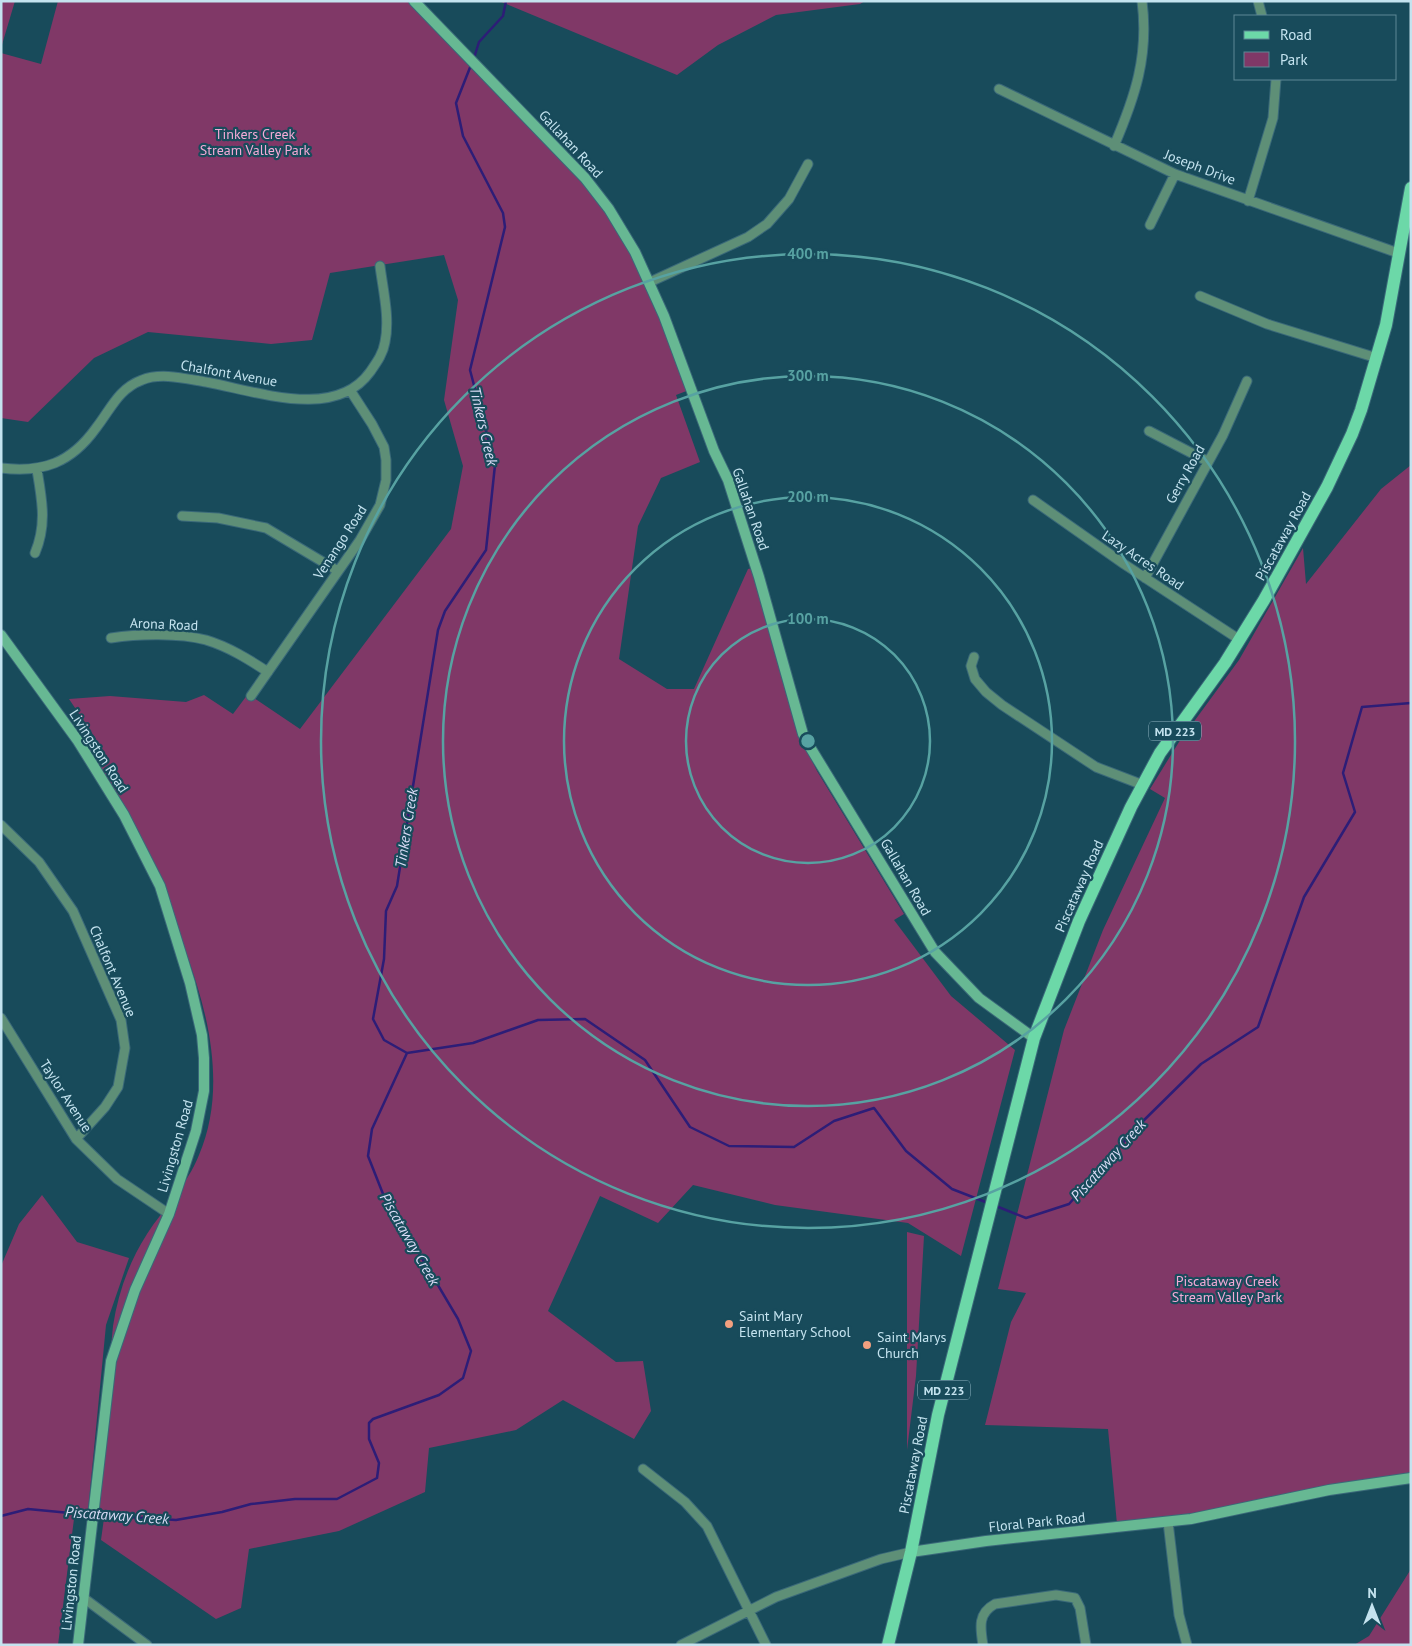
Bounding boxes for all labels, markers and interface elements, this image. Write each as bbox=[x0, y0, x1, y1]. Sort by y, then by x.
legend bbox=[1234, 15, 1397, 80]
text: Road bbox=[1280, 25, 1312, 44]
text: Park bbox=[1280, 50, 1308, 69]
street label: Gallahan Road bbox=[535, 106, 607, 182]
park label: Tinkers Creek Stream Valley Park bbox=[200, 125, 310, 159]
street label: Joseph Drive bbox=[1161, 145, 1238, 189]
text: 400 m bbox=[787, 244, 829, 263]
street label: Chalfont Avenue bbox=[179, 356, 279, 390]
text: 300 m bbox=[787, 366, 829, 385]
water label: Tinkers Creek bbox=[466, 385, 503, 469]
street label: Gerry Road bbox=[1161, 441, 1209, 507]
street label: Gallahan Road bbox=[728, 465, 774, 553]
text: 200 m bbox=[787, 487, 829, 506]
street label: Piscataway Road bbox=[1251, 488, 1315, 584]
street label: Venango Road bbox=[309, 501, 371, 583]
street label: Lazy Acres Road bbox=[1099, 526, 1187, 594]
text: 100 m bbox=[787, 609, 829, 628]
street label: Arona Road bbox=[129, 614, 199, 634]
street label: Livingston Road bbox=[65, 706, 133, 796]
road number: MD 223 bbox=[1149, 721, 1201, 740]
centre of rings bbox=[799, 732, 817, 750]
water label: Tinkers Creek bbox=[390, 785, 422, 869]
street label: Gallahan Road bbox=[877, 835, 935, 919]
street label: Piscataway Road bbox=[1051, 837, 1107, 935]
street label: Chalfont Avenue bbox=[86, 922, 140, 1020]
street label: Taylor Avenue bbox=[36, 1056, 96, 1136]
street label: Livingston Road bbox=[153, 1098, 197, 1194]
water label: Piscataway Creek bbox=[1066, 1114, 1151, 1205]
water label: Piscataway Creek bbox=[376, 1189, 445, 1290]
park label: Piscataway Creek Stream Valley Park bbox=[1172, 1272, 1282, 1306]
place label: Saint Mary Elementary School bbox=[739, 1307, 851, 1341]
marker: Saint Mary Elementary School bbox=[723, 1318, 735, 1330]
place label: Saint Marys Church bbox=[877, 1328, 947, 1362]
marker: Saint Marys Church bbox=[861, 1339, 873, 1351]
road number: MD 223 bbox=[918, 1380, 970, 1400]
street label: Piscataway Road bbox=[895, 1415, 931, 1515]
water label: Piscataway Creek bbox=[64, 1502, 171, 1528]
street label: Floral Park Road bbox=[988, 1508, 1086, 1536]
street label: Livingston Road bbox=[57, 1534, 85, 1632]
north arrow bbox=[1347, 1581, 1397, 1631]
text: N bbox=[1367, 1584, 1377, 1602]

